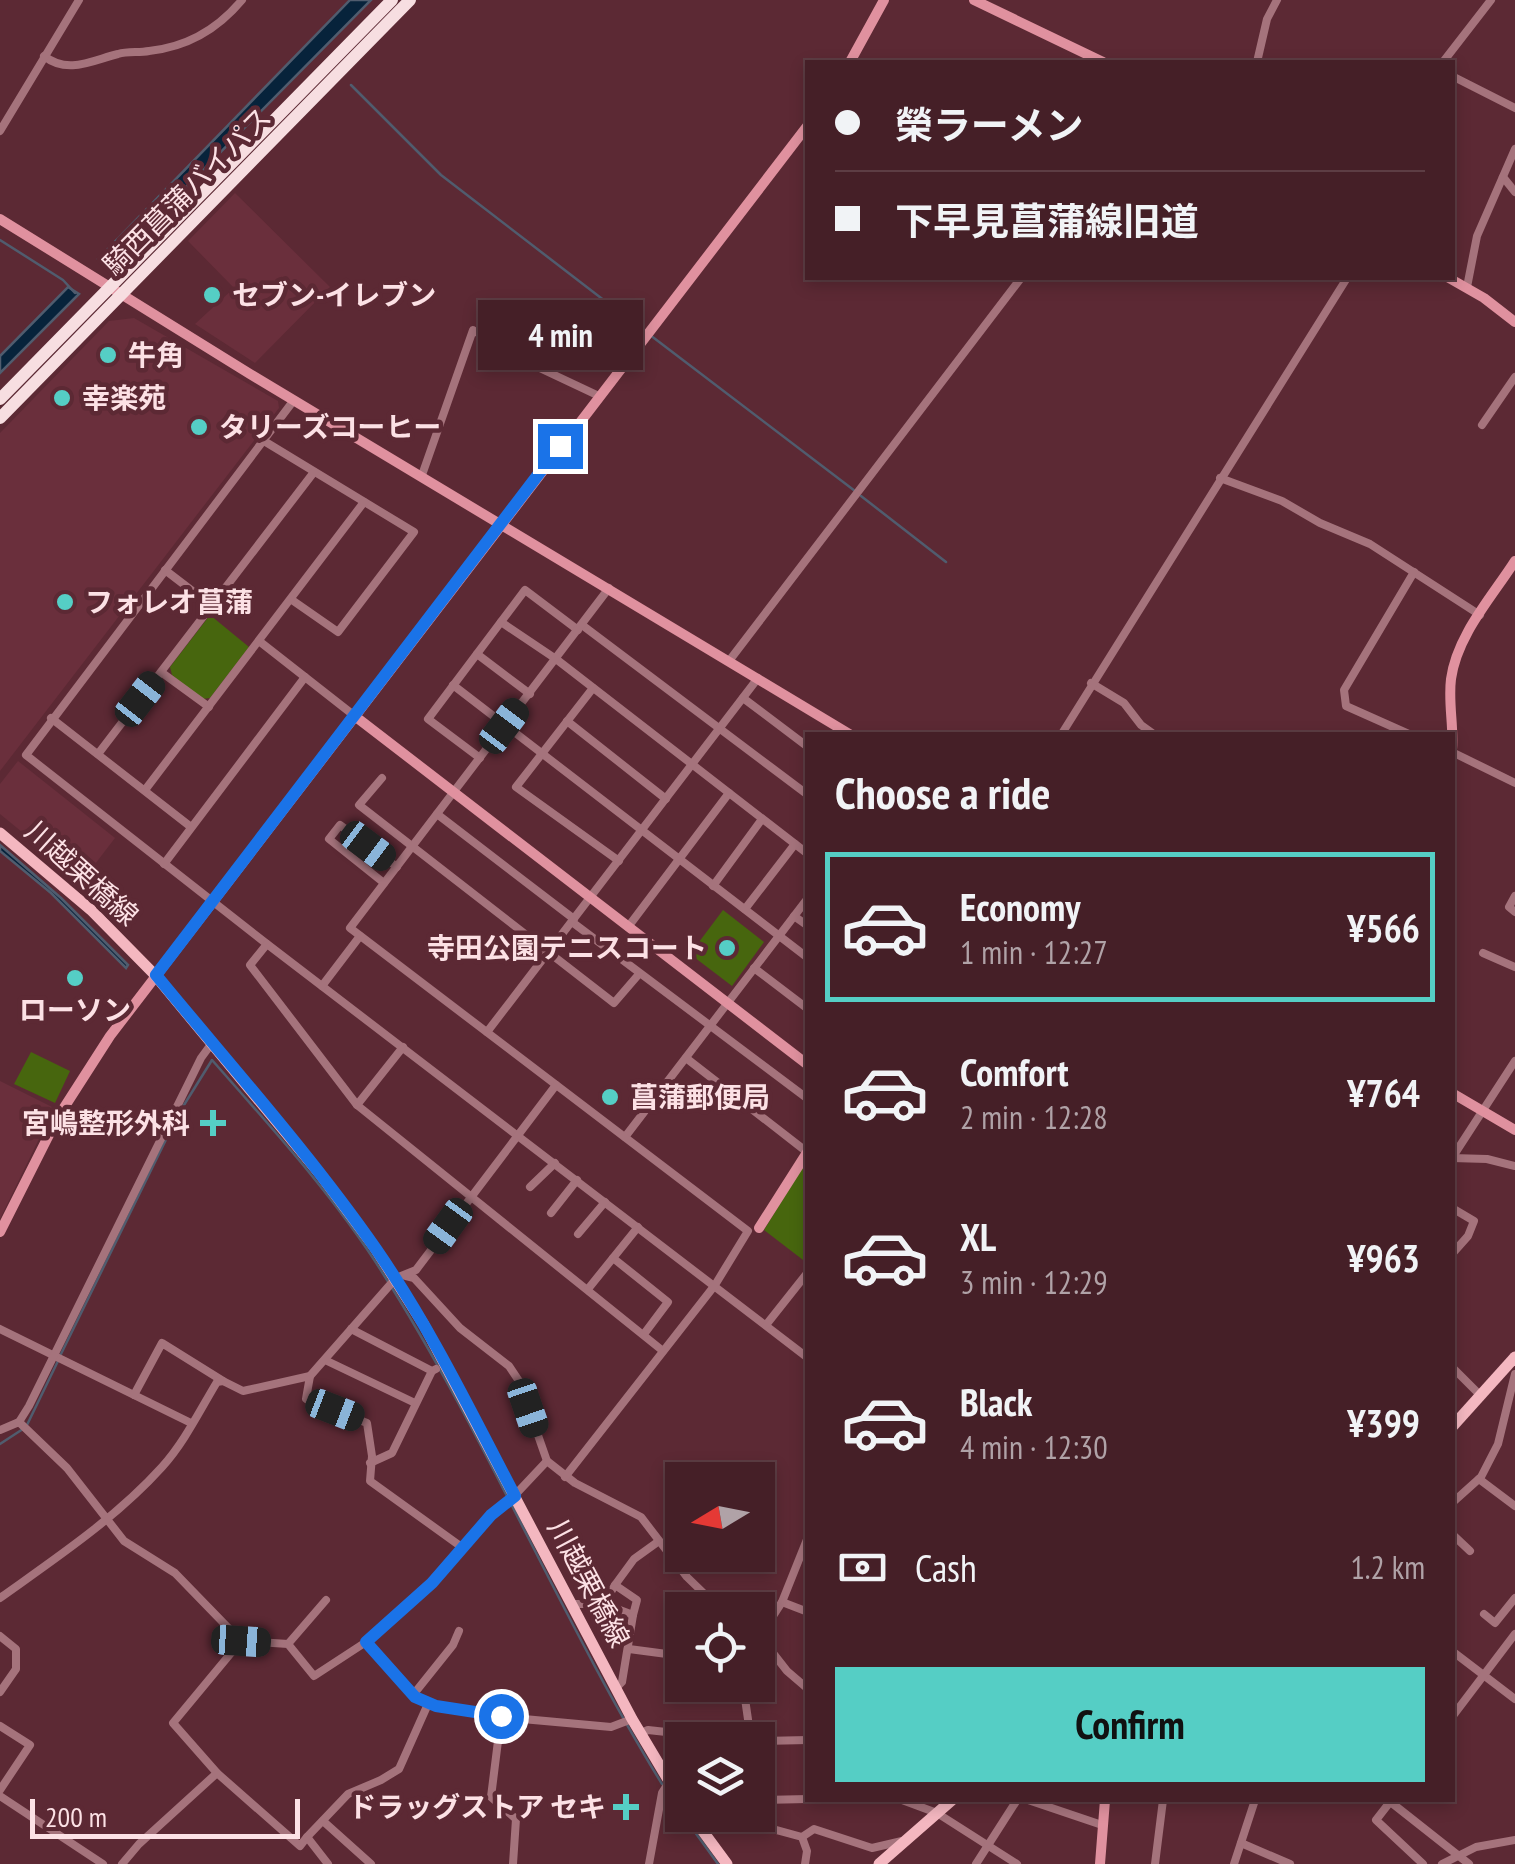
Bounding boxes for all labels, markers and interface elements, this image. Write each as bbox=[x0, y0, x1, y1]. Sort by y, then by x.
street label: 騎西菖蒲バイパス bbox=[95, 99, 279, 283]
text: 榮ラーメン bbox=[895, 100, 1083, 149]
text: 下早見菖蒲線旧道 bbox=[895, 196, 1199, 245]
place label: セブン-イレブン bbox=[232, 276, 436, 313]
marker: セブン-イレブン bbox=[201, 284, 223, 306]
callout: 4 min bbox=[478, 301, 642, 371]
text: 4 min bbox=[528, 314, 593, 356]
place label: 牛角 bbox=[128, 336, 184, 373]
marker: 牛角 bbox=[97, 344, 119, 366]
place label: 幸楽苑 bbox=[82, 379, 166, 416]
marker: 幸楽苑 bbox=[51, 387, 73, 409]
place label: タリーズコーヒー bbox=[219, 408, 442, 445]
marker: タリーズコーヒー bbox=[188, 416, 210, 438]
route end bbox=[538, 424, 583, 469]
place label: フォレオ菖蒲 bbox=[85, 583, 253, 620]
marker: フォレオ菖蒲 bbox=[54, 591, 76, 613]
car bbox=[110, 666, 170, 732]
car bbox=[474, 693, 534, 759]
text: Choose a ride bbox=[835, 763, 1050, 821]
street label: 川越栗橋線 bbox=[18, 812, 147, 933]
car bbox=[335, 816, 401, 876]
icon: car bbox=[840, 882, 930, 972]
text: Economy bbox=[960, 882, 1080, 931]
text: ¥566 bbox=[1347, 903, 1420, 952]
place label: 寺田公園テニスコート bbox=[427, 929, 707, 966]
text: 1 min · 12:27 bbox=[960, 931, 1108, 973]
marker: 寺田公園テニスコート bbox=[716, 937, 738, 959]
marker: ローソン bbox=[64, 967, 86, 989]
place label: ローソン bbox=[19, 991, 131, 1028]
icon: car bbox=[840, 1047, 930, 1137]
text: Comfort bbox=[960, 1047, 1069, 1096]
text: ¥764 bbox=[1347, 1068, 1420, 1117]
place label: 菖蒲郵便局 bbox=[630, 1078, 770, 1115]
marker: 菖蒲郵便局 bbox=[599, 1086, 621, 1108]
text: 2 min · 12:28 bbox=[960, 1096, 1108, 1138]
place label: 宮嶋整形外科 bbox=[22, 1104, 190, 1141]
marker: 宮嶋整形外科 bbox=[200, 1110, 226, 1136]
car bbox=[418, 1193, 478, 1259]
icon: car bbox=[840, 1212, 930, 1302]
text: XL bbox=[960, 1212, 996, 1261]
text: ¥963 bbox=[1347, 1233, 1420, 1282]
text: 3 min · 12:29 bbox=[960, 1261, 1108, 1303]
car bbox=[504, 1375, 552, 1441]
icon: car bbox=[840, 1377, 930, 1467]
text: Black bbox=[960, 1377, 1033, 1426]
car bbox=[302, 1385, 368, 1435]
text: ¥399 bbox=[1347, 1398, 1420, 1447]
text: 4 min · 12:30 bbox=[960, 1426, 1108, 1468]
north arrow bbox=[665, 1462, 775, 1572]
map controls bbox=[665, 1462, 775, 1832]
street label: 川越栗橋線 bbox=[540, 1512, 639, 1653]
icon: cash bbox=[835, 1540, 890, 1595]
text: Cash bbox=[915, 1543, 977, 1592]
text: 1.2 km bbox=[1350, 1546, 1425, 1588]
button: locate bbox=[665, 1592, 775, 1702]
car bbox=[210, 1624, 272, 1658]
button: Confirm bbox=[835, 1667, 1425, 1782]
route start bbox=[479, 1694, 524, 1739]
button: layers bbox=[665, 1722, 775, 1832]
place label: ドラッグストア セキ bbox=[348, 1788, 606, 1825]
scale bar bbox=[30, 1794, 300, 1838]
marker: ドラッグストア セキ bbox=[615, 1796, 637, 1818]
text: 200 m bbox=[45, 1798, 107, 1835]

